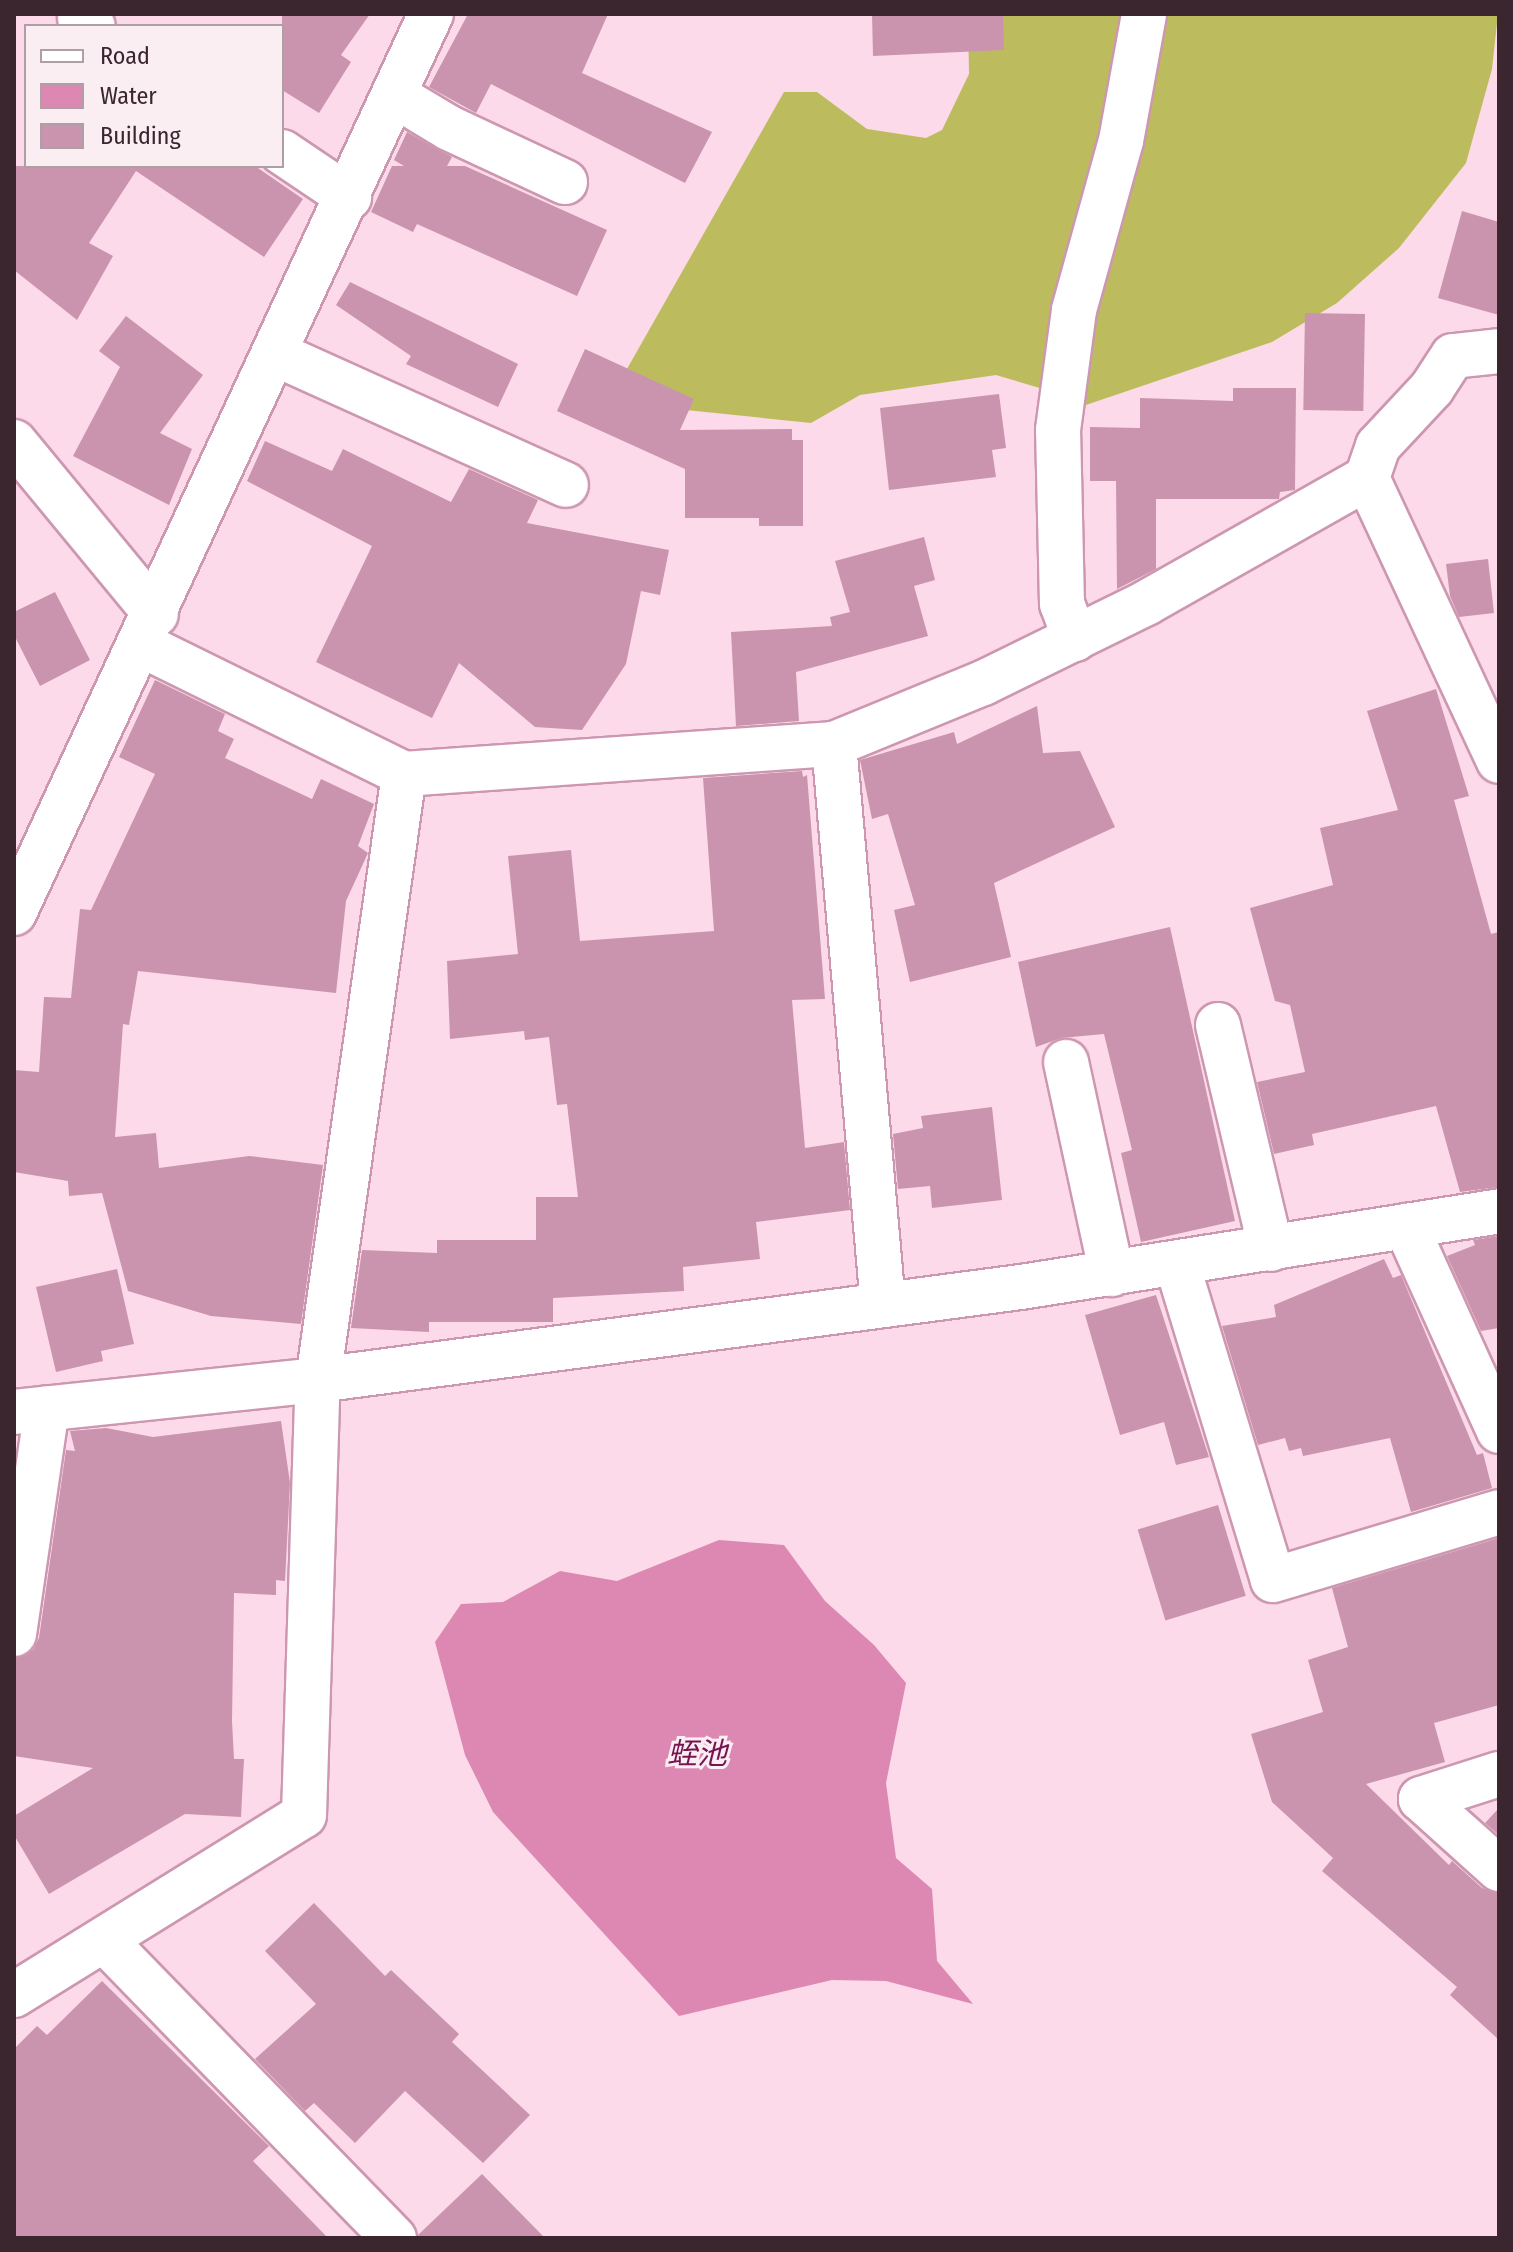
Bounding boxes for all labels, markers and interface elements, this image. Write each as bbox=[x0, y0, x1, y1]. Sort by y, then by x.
legend bbox=[24, 24, 284, 168]
text: Road bbox=[100, 42, 150, 70]
text: Water bbox=[100, 82, 157, 110]
text: Building bbox=[100, 122, 181, 150]
water label: 蛭池 bbox=[667, 1736, 727, 1772]

